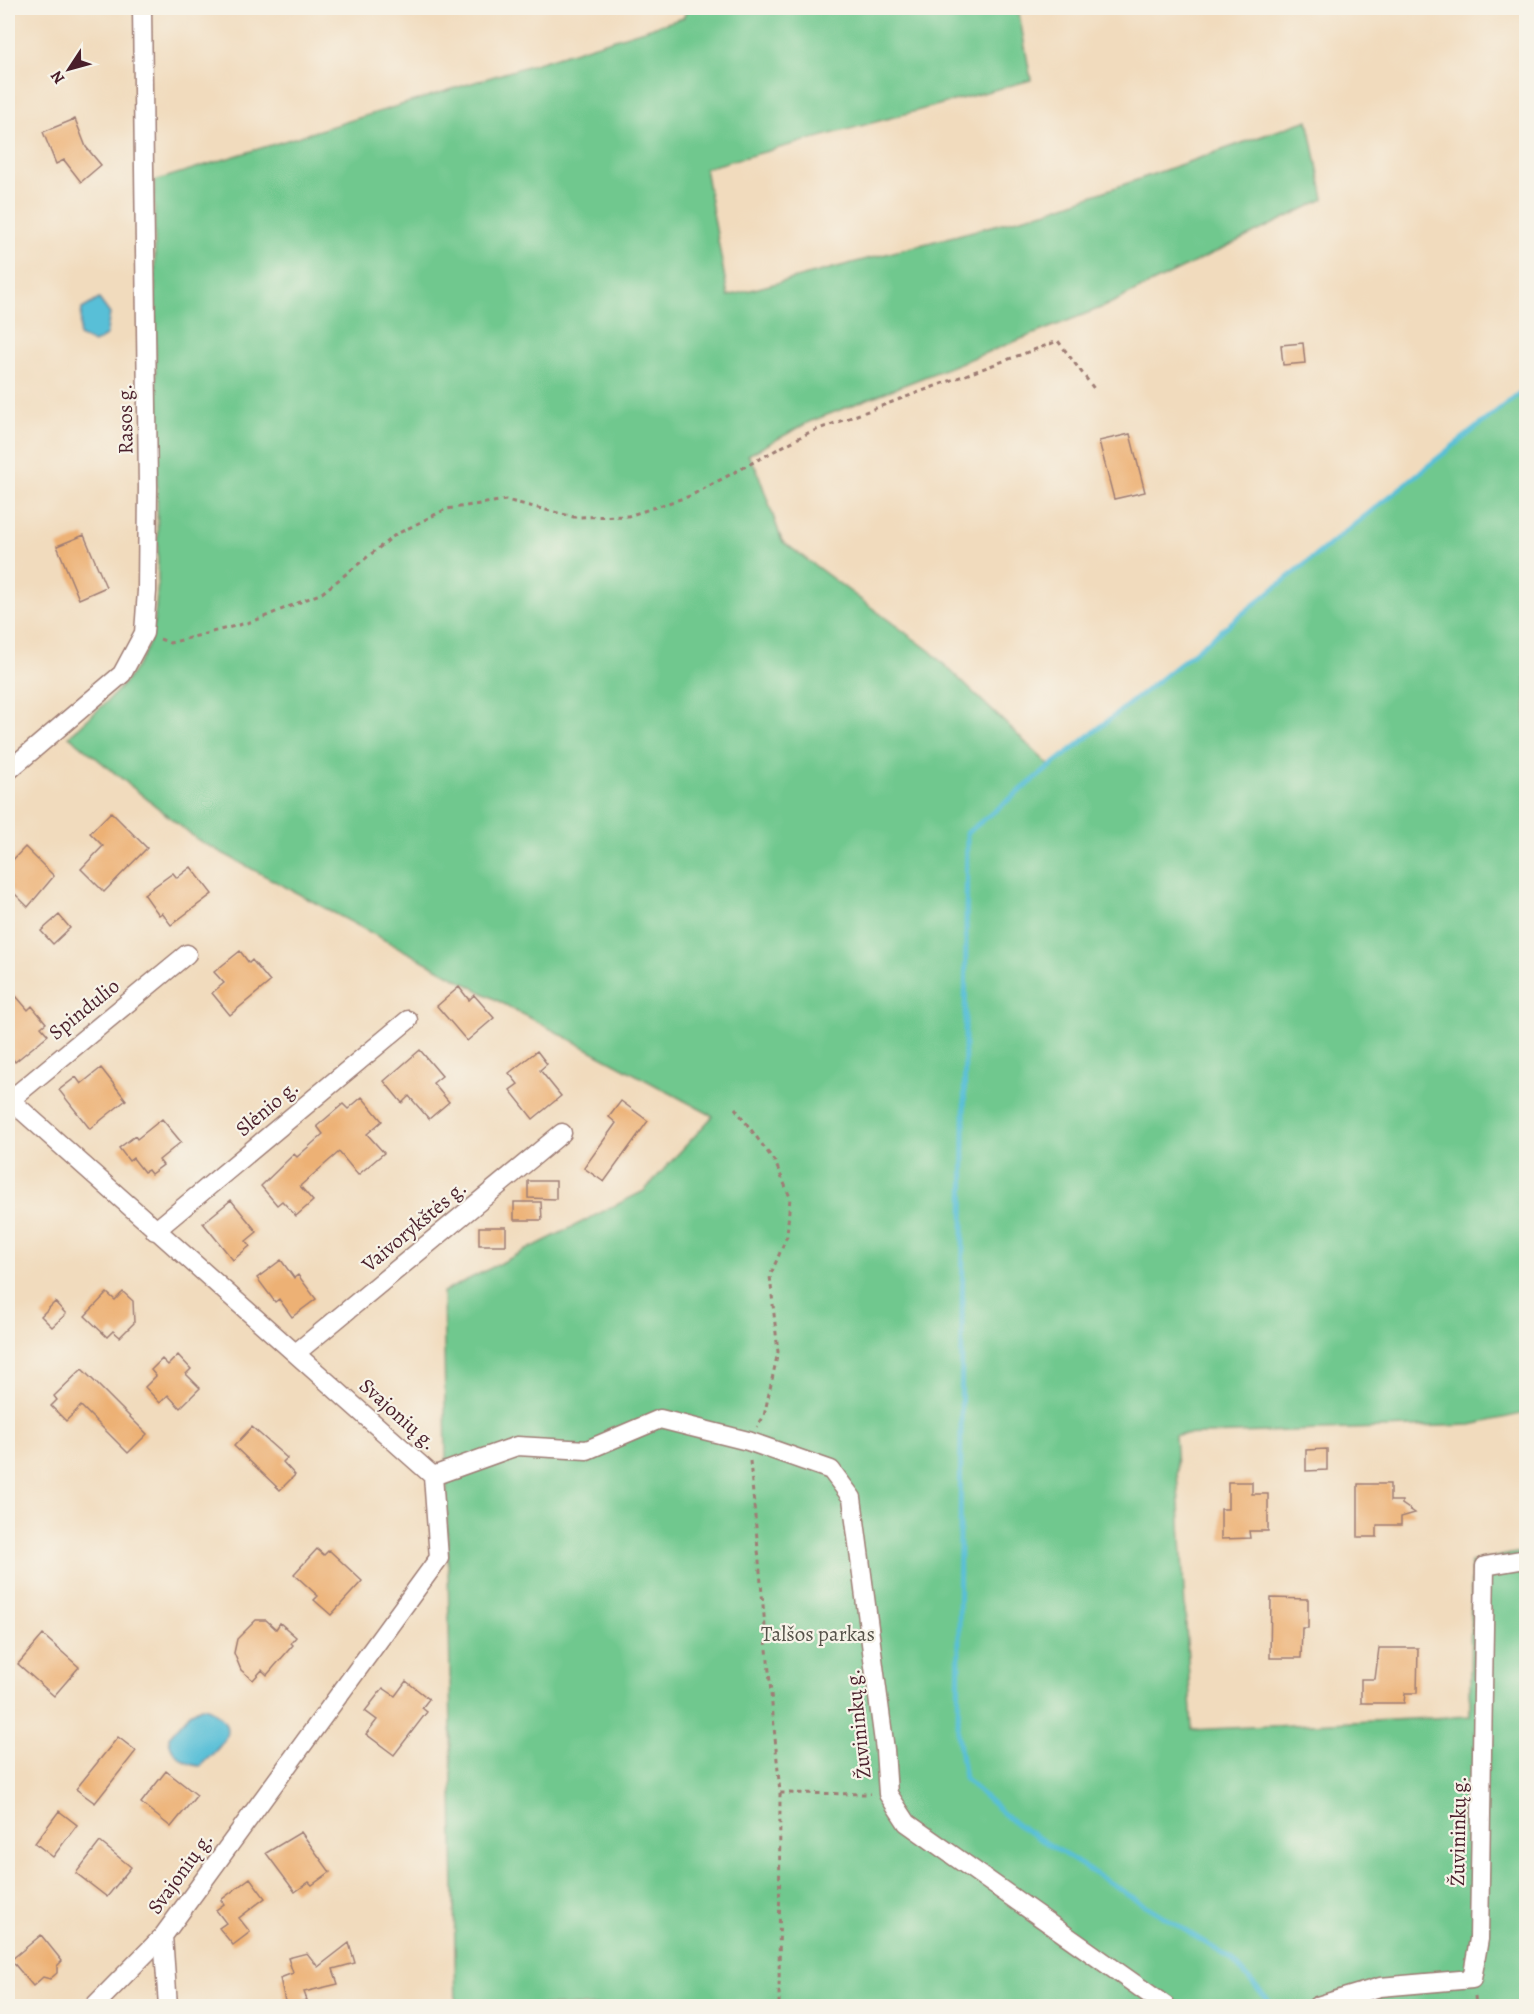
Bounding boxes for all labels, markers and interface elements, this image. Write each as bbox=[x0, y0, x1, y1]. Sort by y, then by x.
north arrow bbox=[39, 39, 99, 99]
text: N bbox=[45, 66, 70, 88]
street label: Rasos g. bbox=[110, 383, 140, 455]
street label: Spindulio bbox=[43, 972, 125, 1046]
street label: Slėnio g. bbox=[229, 1073, 305, 1143]
street label: Vaivorykštės g. bbox=[355, 1174, 472, 1279]
street label: Svajonių g. bbox=[353, 1372, 443, 1456]
park label: Talšos parkas bbox=[761, 1620, 875, 1648]
street label: Žuvininkų g. bbox=[838, 1668, 878, 1780]
street label: Žuvininkų g. bbox=[1443, 1776, 1473, 1886]
street label: Svajonių g. bbox=[141, 1826, 219, 1920]

